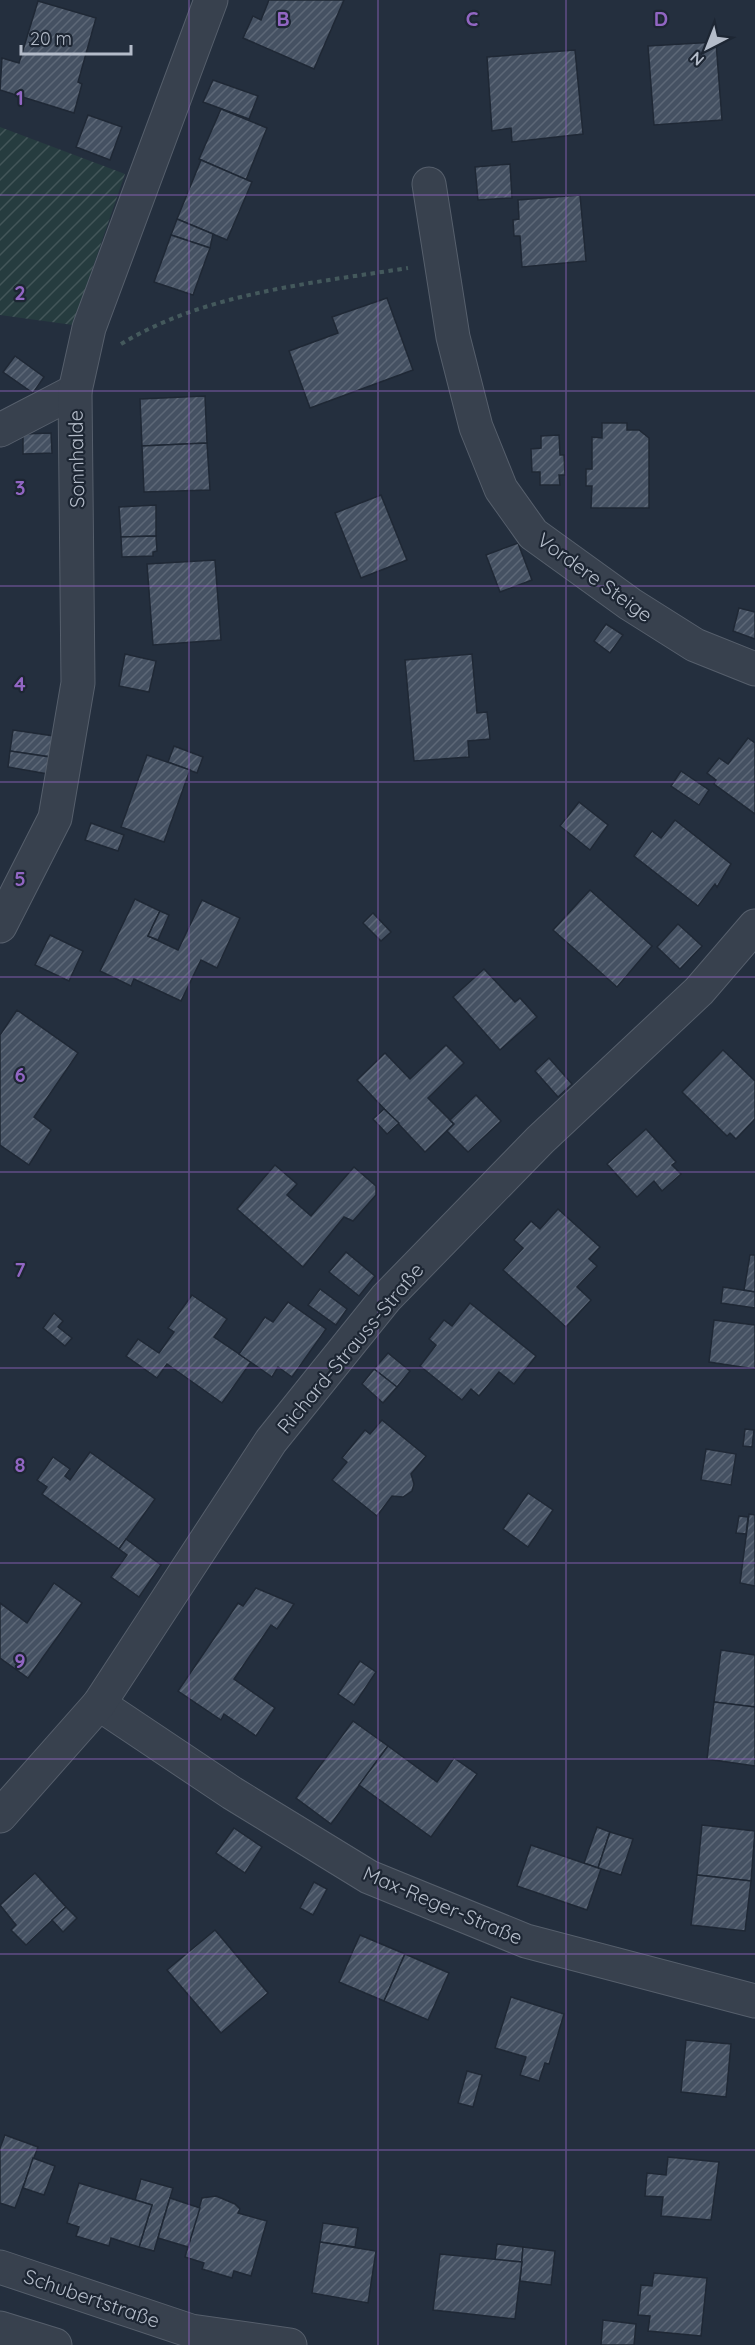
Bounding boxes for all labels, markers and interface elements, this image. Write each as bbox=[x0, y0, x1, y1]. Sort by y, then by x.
text: B bbox=[276, 6, 290, 31]
text: C bbox=[466, 6, 479, 31]
text: D bbox=[654, 6, 668, 31]
scale bar bbox=[21, 18, 130, 56]
north arrow bbox=[677, 18, 737, 78]
text: 20 m bbox=[30, 27, 72, 50]
text: N bbox=[686, 48, 708, 71]
text: 1 bbox=[16, 85, 24, 110]
text: 2 bbox=[14, 280, 26, 305]
street label: Sonnhalde bbox=[63, 410, 89, 508]
text: 3 bbox=[15, 475, 25, 500]
street label: Vordere Steige bbox=[532, 527, 658, 627]
text: 4 bbox=[14, 671, 26, 696]
text: 5 bbox=[14, 866, 26, 891]
text: 6 bbox=[14, 1062, 26, 1087]
text: 7 bbox=[15, 1257, 26, 1282]
street label: Richard-Strauss-Straße bbox=[271, 1258, 429, 1438]
text: 8 bbox=[15, 1452, 26, 1477]
text: 9 bbox=[14, 1648, 26, 1673]
street label: Max-Reger-Straße bbox=[360, 1860, 526, 1950]
street label: Schubertstraße bbox=[21, 2263, 163, 2333]

